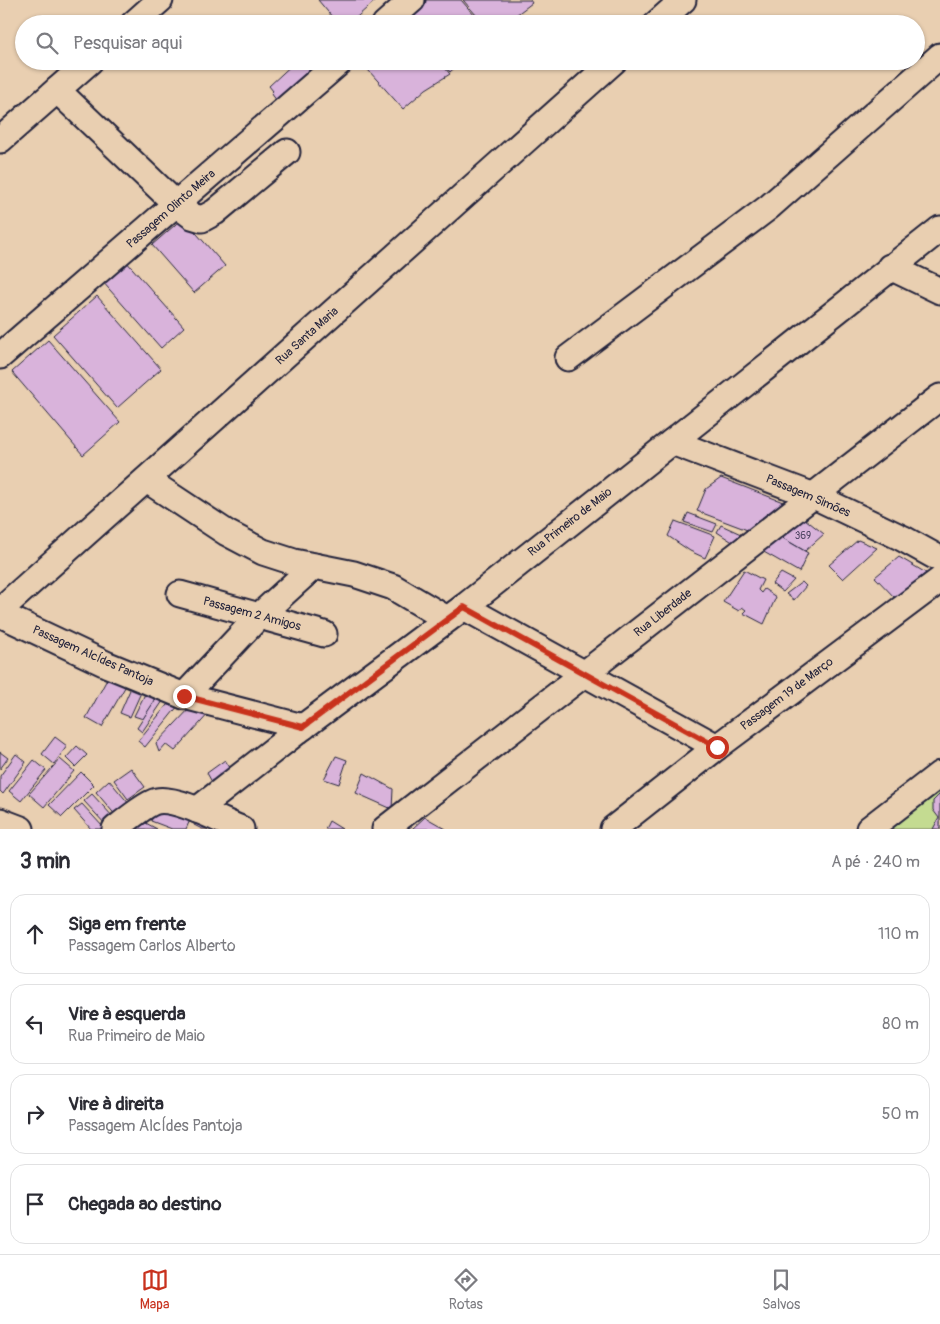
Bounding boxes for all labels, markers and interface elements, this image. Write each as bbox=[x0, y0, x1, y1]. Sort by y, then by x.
search box bbox=[15, 15, 925, 70]
icon: search bbox=[33, 29, 61, 57]
text: Pesquisar aqui bbox=[73, 31, 182, 55]
street label: Passagem Olinto Meira bbox=[124, 166, 219, 252]
street label: Rua Santa Maria bbox=[273, 304, 342, 368]
street label: Passagem Simões bbox=[763, 471, 853, 521]
street label: Rua Primeiro de Maio bbox=[525, 484, 616, 560]
house number: 369 bbox=[795, 530, 811, 542]
street label: Rua Liberdade bbox=[631, 586, 695, 640]
street label: Passagem 2 Amigos bbox=[201, 594, 303, 634]
street label: Passagem AlcÍdes Pantoja bbox=[30, 622, 157, 690]
street label: Passagem 19 de Março bbox=[738, 654, 837, 734]
route end bbox=[173, 685, 196, 708]
route start bbox=[706, 736, 729, 759]
text: 3 min bbox=[20, 848, 70, 875]
text: A pé · 240 m bbox=[831, 852, 920, 872]
text: Siga em frente bbox=[68, 912, 186, 936]
icon: ahead bbox=[21, 920, 49, 948]
text: 110 m bbox=[878, 924, 919, 944]
text: Passagem Carlos Alberto bbox=[68, 936, 236, 956]
text: Vire à esquerda bbox=[68, 1002, 186, 1026]
icon: left bbox=[21, 1010, 49, 1038]
text: 80 m bbox=[882, 1014, 919, 1034]
text: Rua Primeiro de Maio bbox=[68, 1026, 205, 1046]
text: Vire à direita bbox=[68, 1092, 164, 1116]
icon: right bbox=[21, 1100, 49, 1128]
text: 50 m bbox=[882, 1104, 919, 1124]
text: Passagem AlcÍdes Pantoja bbox=[68, 1116, 242, 1136]
icon: arrive bbox=[21, 1190, 49, 1218]
text: Chegada ao destino bbox=[68, 1192, 221, 1216]
tab: Mapa bbox=[140, 1266, 169, 1313]
tab: Rotas bbox=[449, 1266, 483, 1313]
tab: Salvos bbox=[762, 1266, 800, 1313]

